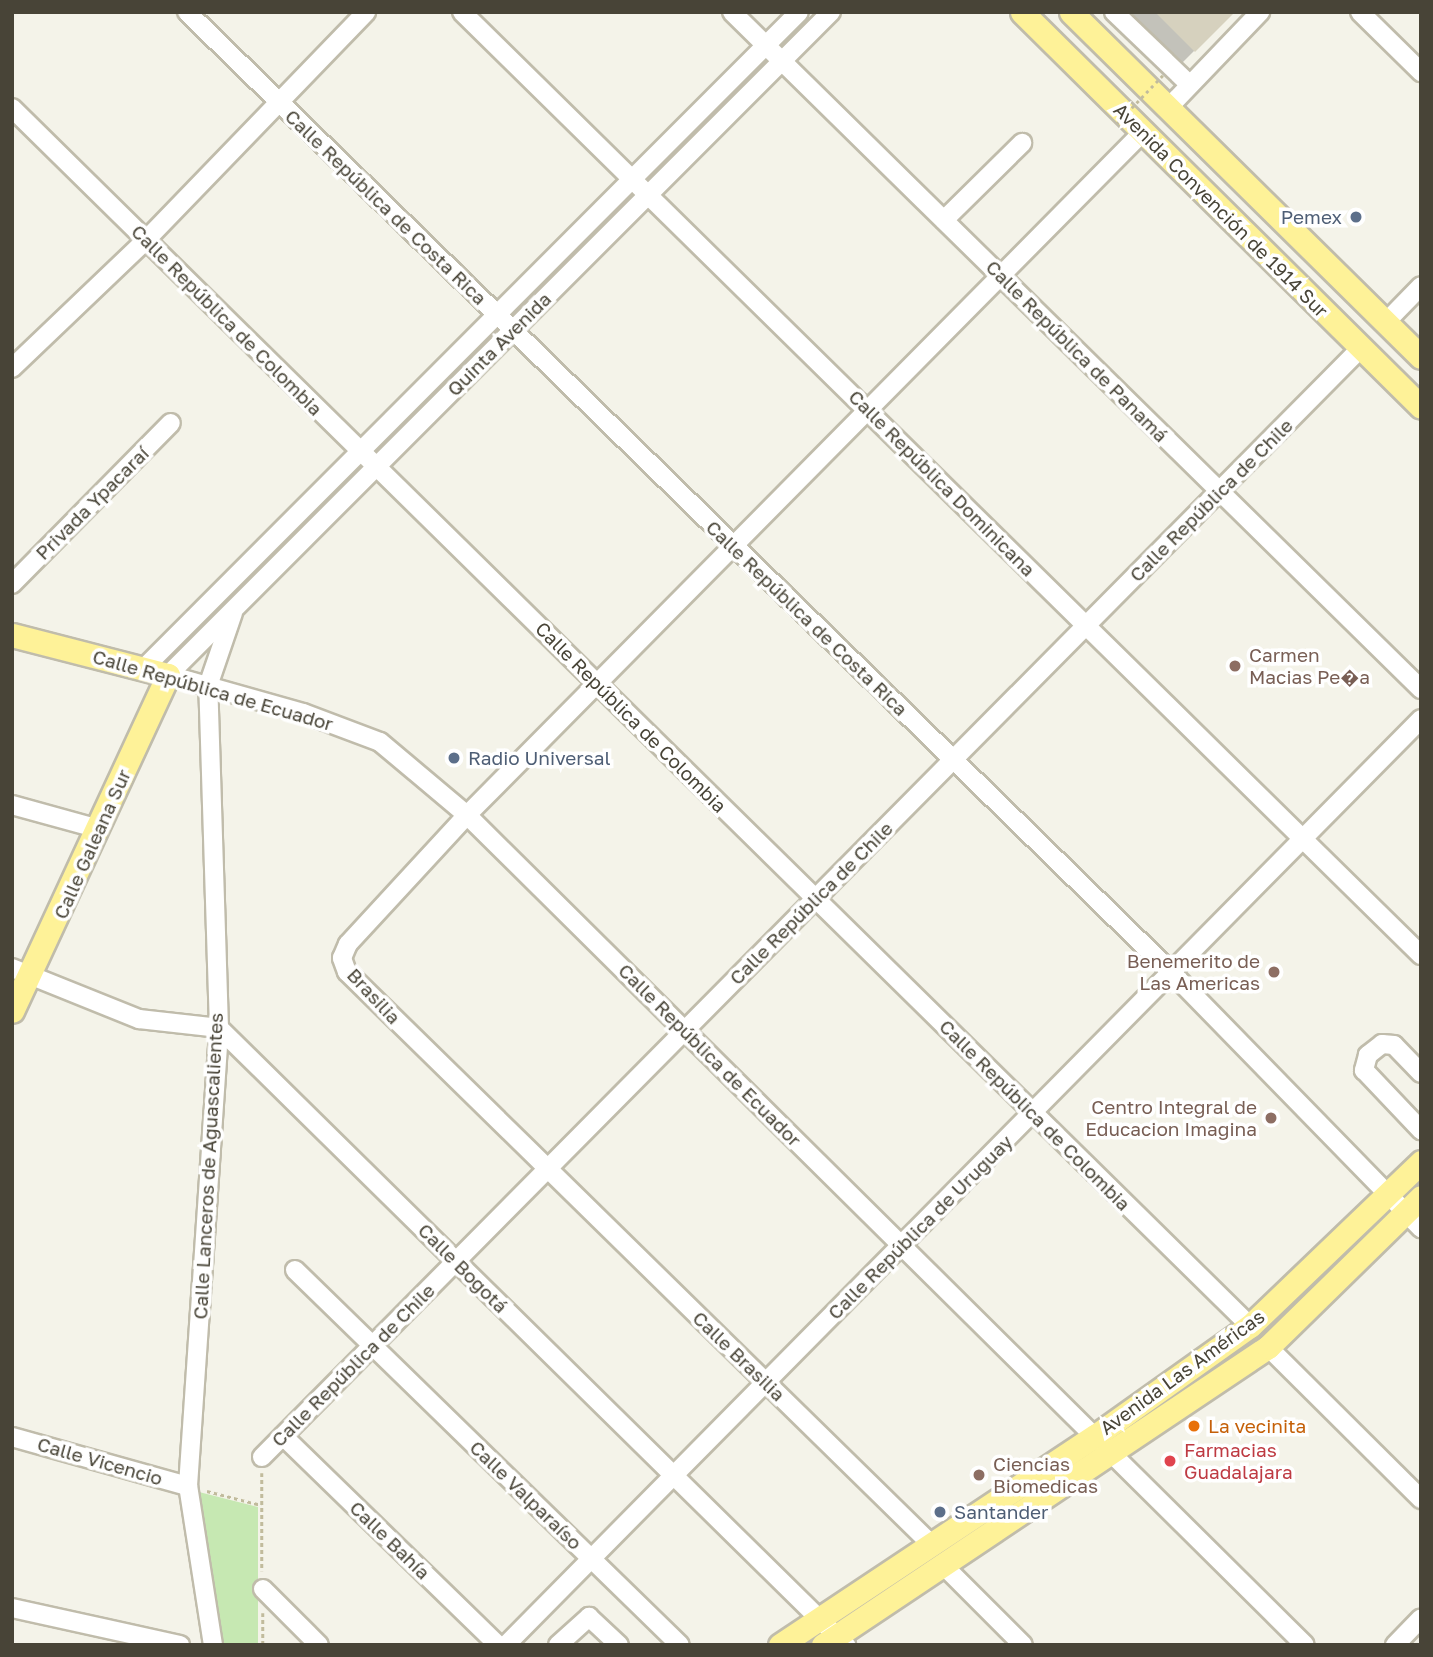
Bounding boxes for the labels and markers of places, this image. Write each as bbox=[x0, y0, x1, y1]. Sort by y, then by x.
place label: Pemex bbox=[1281, 206, 1342, 228]
marker: Pemex bbox=[1348, 209, 1364, 225]
place label: Carmen Macias Pe�a bbox=[1249, 644, 1370, 688]
marker: Carmen Macias Pe�a bbox=[1227, 658, 1243, 674]
place label: Radio Universal bbox=[468, 747, 611, 769]
marker: Radio Universal bbox=[446, 750, 462, 766]
place label: Benemerito de Las Americas bbox=[1127, 950, 1260, 994]
marker: Benemerito de Las Americas bbox=[1266, 964, 1282, 980]
place label: Centro Integral de Educacion Imagina bbox=[1085, 1096, 1257, 1140]
marker: Centro Integral de Educacion Imagina bbox=[1263, 1110, 1279, 1126]
place label: La vecinita bbox=[1208, 1415, 1306, 1437]
marker: La vecinita bbox=[1186, 1418, 1202, 1434]
place label: Farmacias Guadalajara bbox=[1184, 1439, 1293, 1483]
place label: Ciencias Biomedicas bbox=[993, 1453, 1098, 1497]
marker: Farmacias Guadalajara bbox=[1162, 1453, 1178, 1469]
marker: Ciencias Biomedicas bbox=[971, 1467, 987, 1483]
place label: Santander bbox=[954, 1501, 1049, 1523]
marker: Santander bbox=[932, 1504, 948, 1520]

